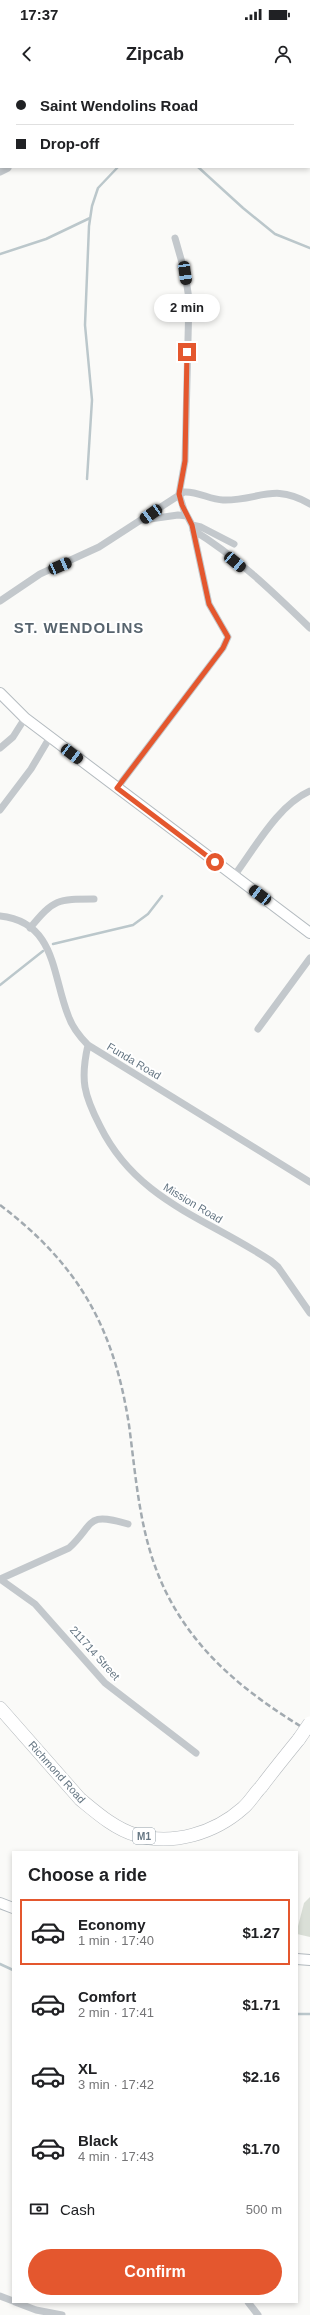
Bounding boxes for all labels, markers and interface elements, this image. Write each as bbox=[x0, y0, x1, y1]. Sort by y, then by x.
text: 17:37 bbox=[20, 6, 58, 23]
icon: back bbox=[16, 43, 38, 65]
icon: person bbox=[272, 43, 294, 65]
text: Zipcab bbox=[126, 44, 184, 64]
text: Saint Wendolins Road bbox=[40, 97, 198, 114]
text: Drop-off bbox=[40, 135, 99, 152]
car bbox=[177, 260, 193, 286]
callout: 2 min bbox=[154, 294, 220, 322]
text: 2 min bbox=[170, 300, 204, 315]
route end bbox=[178, 343, 196, 361]
car bbox=[138, 502, 164, 526]
car bbox=[222, 550, 248, 574]
car bbox=[47, 556, 73, 576]
district label: ST. WENDOLINS bbox=[14, 619, 144, 636]
car bbox=[59, 742, 85, 766]
route start bbox=[206, 853, 224, 871]
car bbox=[247, 883, 273, 907]
street label: Funda Road bbox=[105, 1040, 163, 1082]
street label: Mission Road bbox=[161, 1181, 225, 1225]
street label: 211714 Street bbox=[68, 1624, 122, 1682]
street label: Richmond Road bbox=[26, 1739, 88, 1805]
road number: M1 bbox=[133, 1828, 155, 1844]
text: Choose a ride bbox=[28, 1865, 147, 1885]
icon: car bbox=[30, 1914, 66, 1950]
text: Economy bbox=[78, 1916, 146, 1933]
text: $1.27 bbox=[242, 1924, 280, 1941]
text: 1 min · 17:40 bbox=[78, 1933, 154, 1948]
icon: car bbox=[30, 1986, 66, 2022]
text: Comfort bbox=[78, 1988, 136, 2005]
text: $1.71 bbox=[242, 1996, 280, 2013]
text: 2 min · 17:41 bbox=[78, 2005, 154, 2020]
icon: car bbox=[30, 2058, 66, 2094]
text: XL bbox=[78, 2060, 97, 2077]
text: $2.16 bbox=[242, 2068, 280, 2085]
text: 3 min · 17:42 bbox=[78, 2077, 154, 2092]
icon: car bbox=[30, 2130, 66, 2166]
text: Black bbox=[78, 2132, 118, 2149]
text: $1.70 bbox=[242, 2140, 280, 2157]
text: 4 min · 17:43 bbox=[78, 2149, 154, 2164]
icon: cash bbox=[28, 2198, 50, 2220]
text: Cash bbox=[60, 2201, 95, 2218]
text: 500 m bbox=[246, 2202, 282, 2217]
button: Confirm bbox=[28, 2249, 282, 2295]

